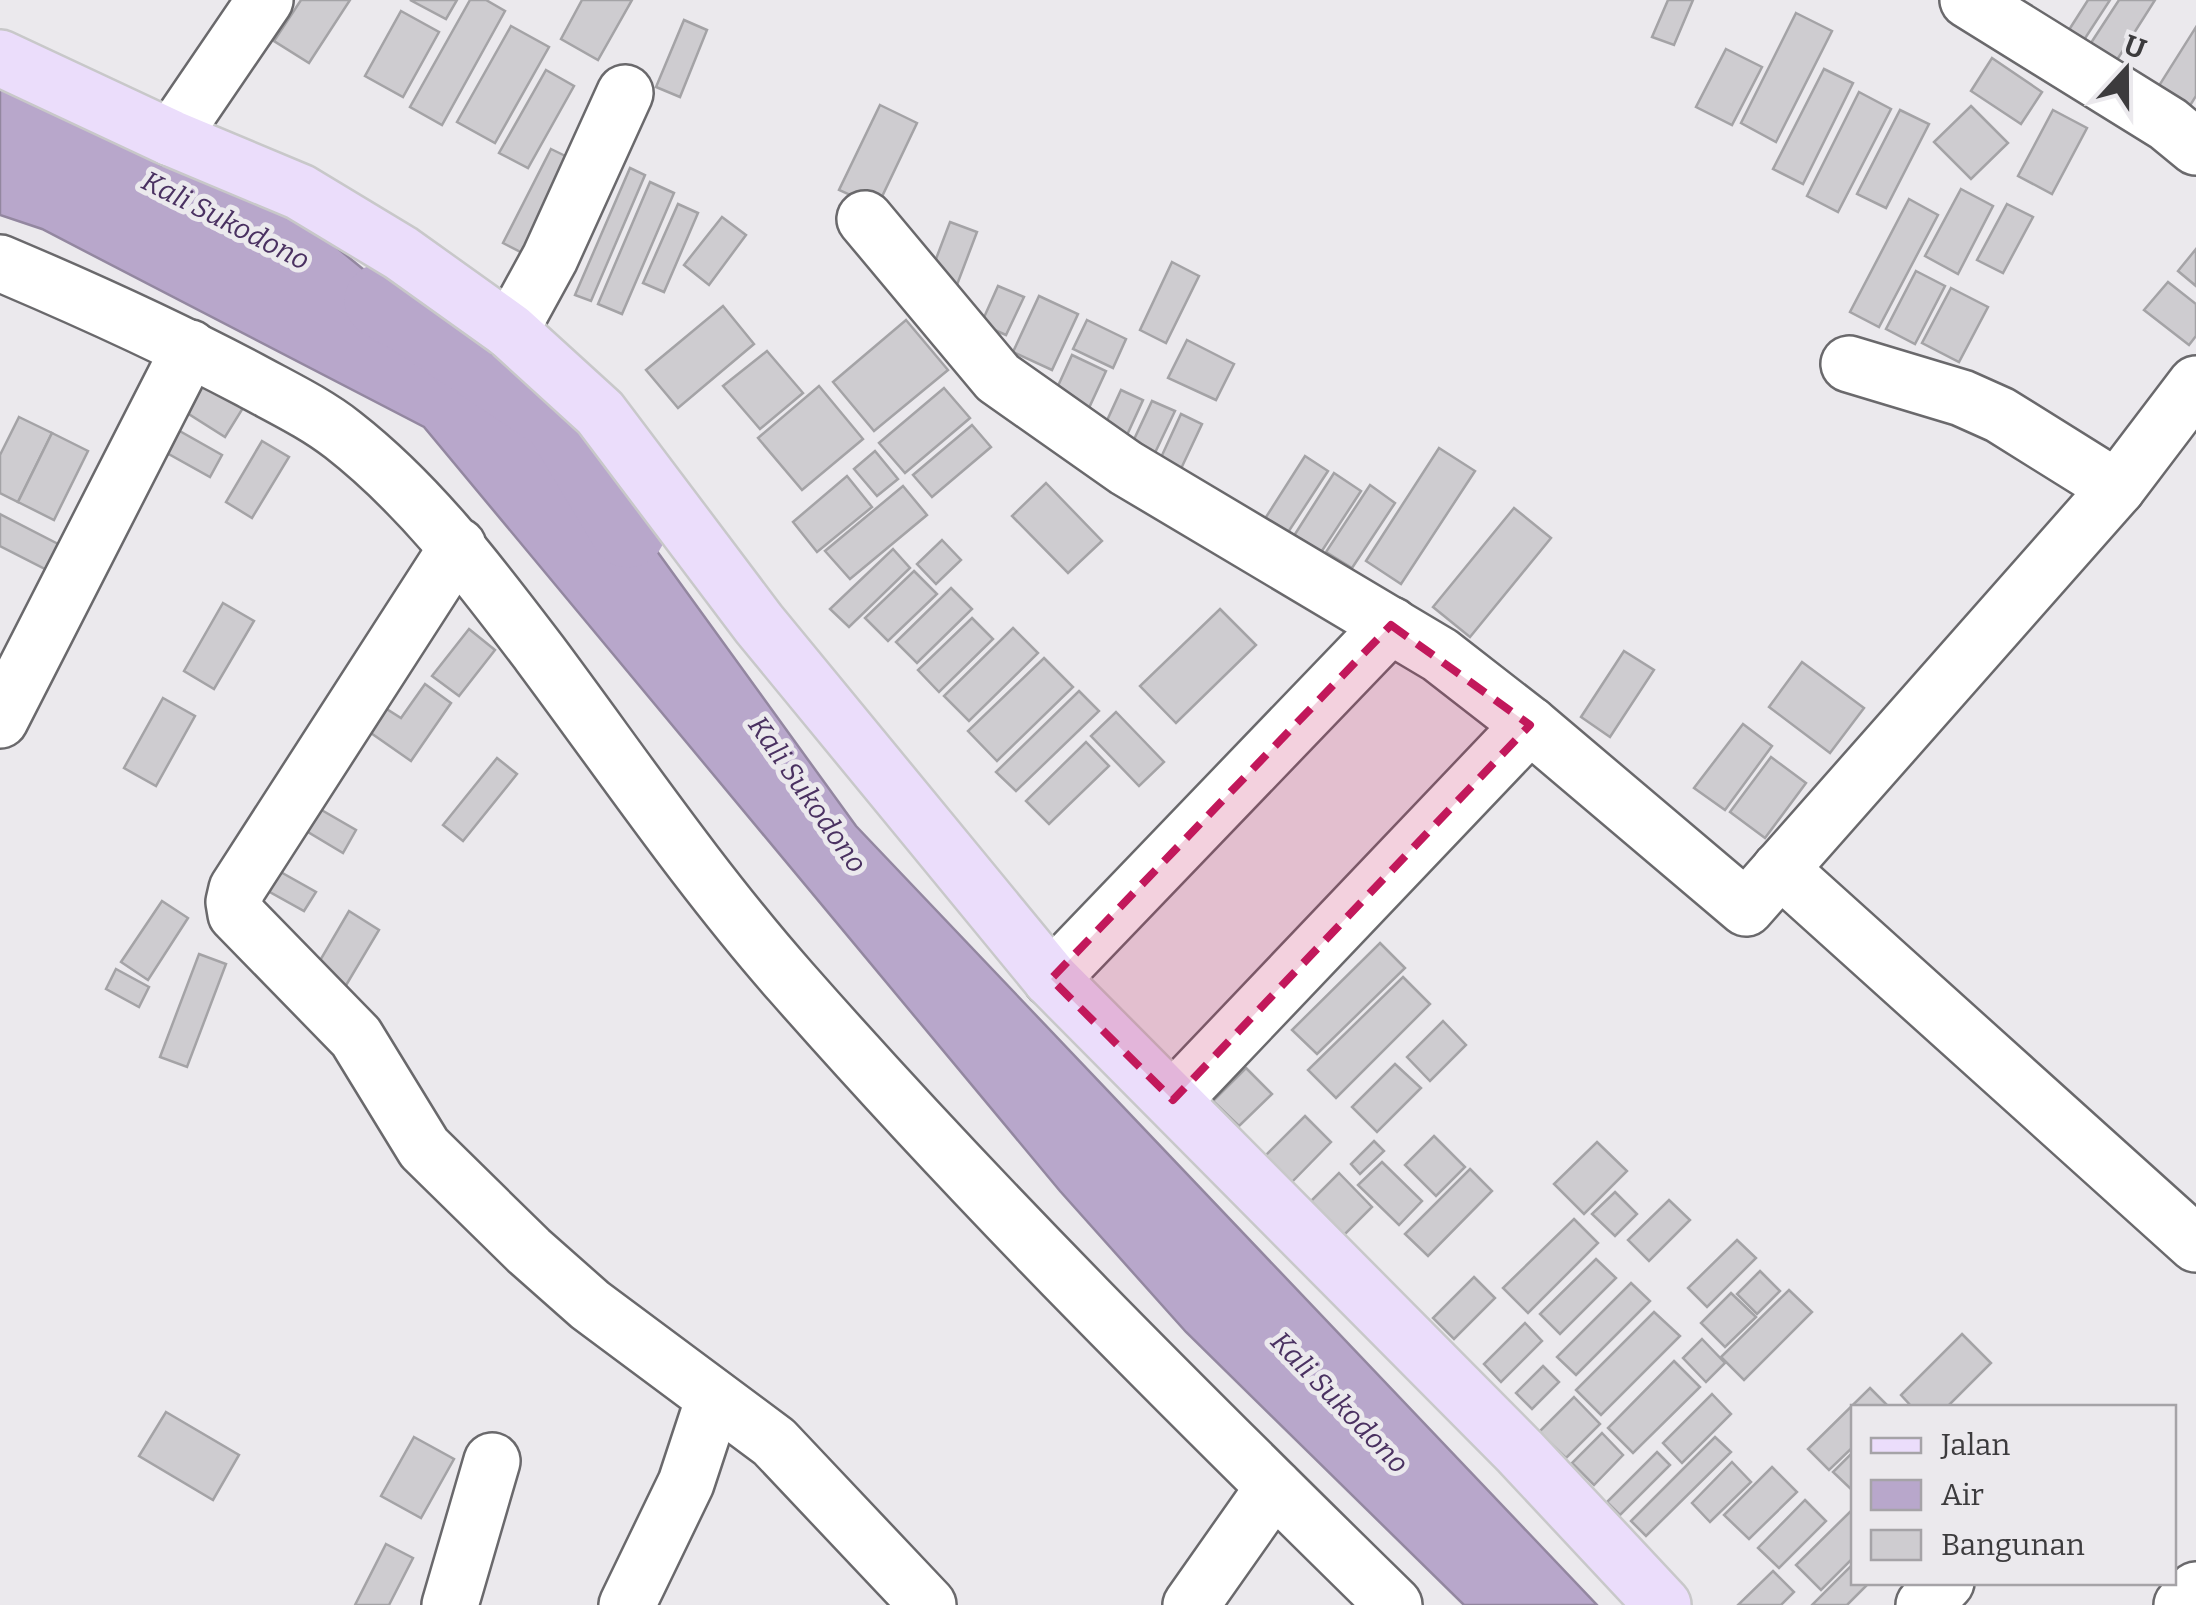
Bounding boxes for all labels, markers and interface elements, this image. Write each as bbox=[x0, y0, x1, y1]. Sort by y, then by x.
north arrow bbox=[2076, 20, 2176, 120]
text: U bbox=[2119, 28, 2151, 66]
water label: Kali Sukodono bbox=[137, 164, 315, 277]
water label: Kali Sukodono bbox=[741, 710, 874, 879]
water label: Kali Sukodono bbox=[1264, 1325, 1415, 1480]
legend bbox=[1851, 1405, 2176, 1585]
text: Jalan bbox=[1940, 1427, 2010, 1463]
text: Air bbox=[1941, 1477, 1984, 1513]
text: Bangunan bbox=[1941, 1527, 2085, 1563]

